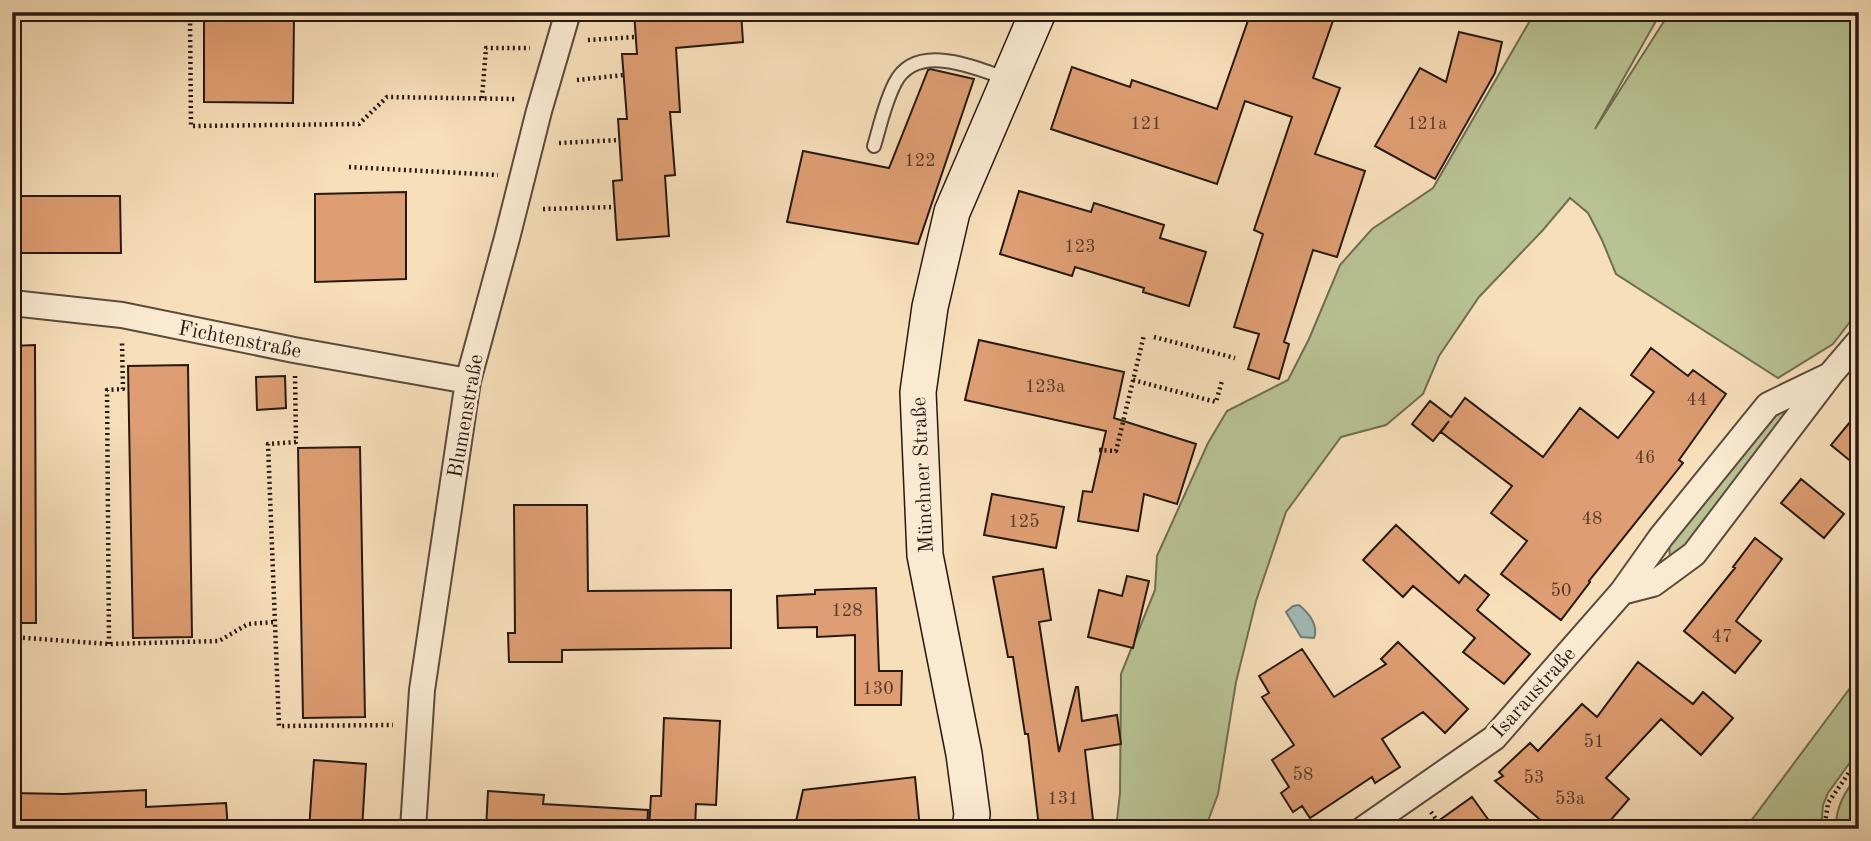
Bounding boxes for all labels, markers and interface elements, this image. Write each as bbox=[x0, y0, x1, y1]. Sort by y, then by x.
house number: 121 bbox=[1130, 115, 1162, 133]
house number: 121a bbox=[1407, 115, 1447, 133]
house number: 122 bbox=[904, 152, 936, 170]
house number: 123 bbox=[1064, 238, 1096, 256]
street label: Fichtenstraße bbox=[176, 318, 303, 363]
street label: Blumenstraße bbox=[445, 353, 488, 480]
house number: 123a bbox=[1025, 378, 1065, 396]
house number: 44 bbox=[1687, 391, 1707, 409]
street label: Münchner Straße bbox=[909, 396, 938, 554]
house number: 46 bbox=[1635, 449, 1655, 467]
house number: 48 bbox=[1582, 510, 1602, 528]
house number: 125 bbox=[1008, 513, 1040, 531]
house number: 50 bbox=[1551, 582, 1571, 600]
house number: 128 bbox=[831, 602, 863, 620]
house number: 47 bbox=[1712, 628, 1732, 646]
street label: Isaraustraße bbox=[1488, 644, 1580, 742]
house number: 130 bbox=[862, 680, 894, 698]
house number: 51 bbox=[1584, 733, 1604, 751]
house number: 58 bbox=[1293, 766, 1313, 784]
house number: 53 bbox=[1524, 769, 1544, 787]
house number: 131 bbox=[1047, 790, 1079, 808]
house number: 53a bbox=[1555, 790, 1585, 808]

